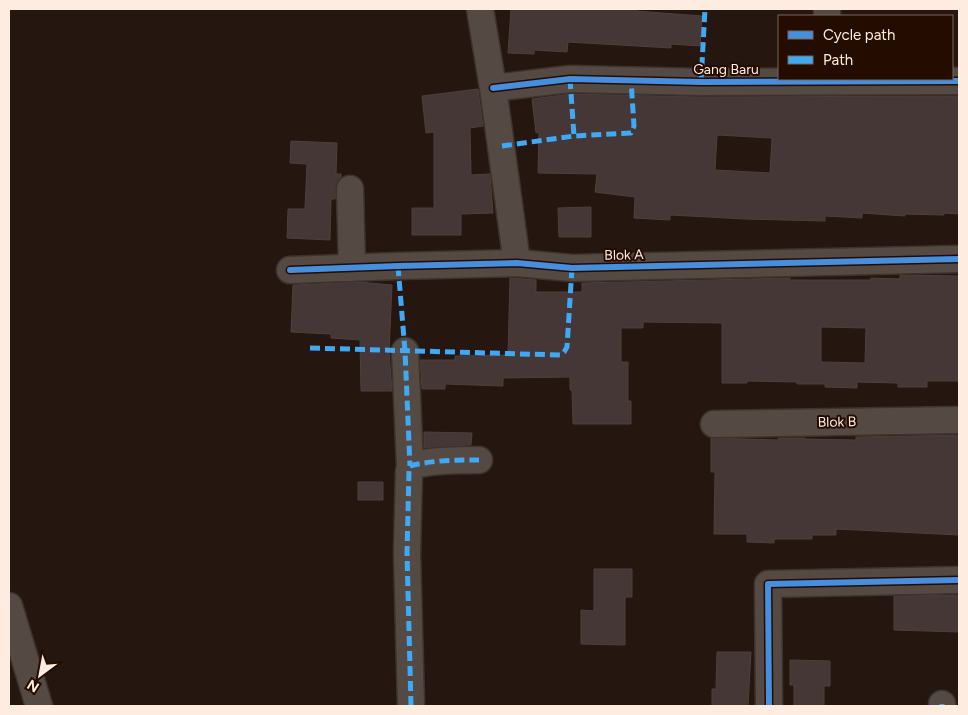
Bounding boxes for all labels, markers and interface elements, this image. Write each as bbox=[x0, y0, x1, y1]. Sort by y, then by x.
legend bbox=[778, 15, 953, 80]
text: Cycle path bbox=[823, 26, 895, 44]
text: Path bbox=[823, 51, 853, 69]
street label: Gang Baru bbox=[693, 61, 759, 78]
street label: Blok A bbox=[604, 246, 644, 264]
street label: Blok B bbox=[818, 413, 856, 431]
north arrow bbox=[15, 650, 65, 700]
text: N bbox=[24, 676, 42, 696]

